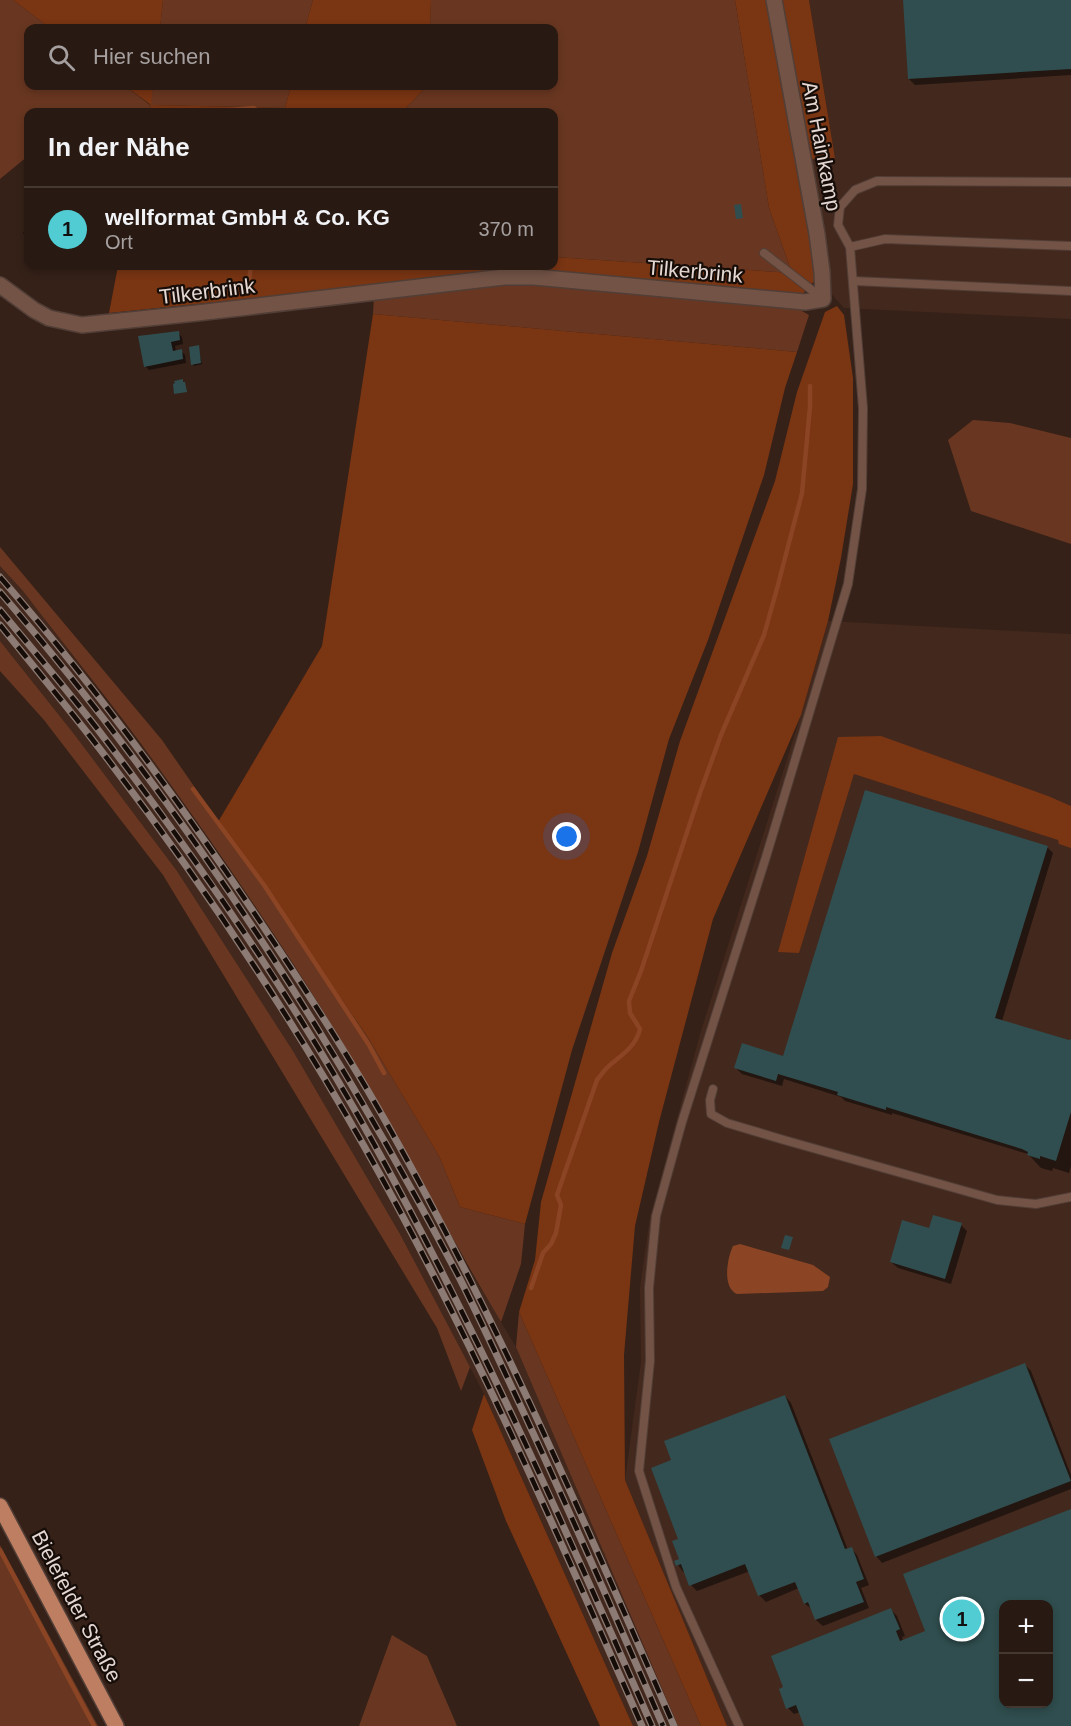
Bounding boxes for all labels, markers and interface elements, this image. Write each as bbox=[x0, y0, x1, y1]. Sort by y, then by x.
search box bbox=[24, 24, 558, 90]
icon: search bbox=[45, 41, 78, 74]
text: Hier suchen bbox=[93, 44, 210, 69]
street label: Am Hainkamp bbox=[798, 79, 846, 213]
text: In der Nähe bbox=[48, 132, 190, 162]
text: wellformat GmbH & Co. KG bbox=[105, 205, 390, 230]
text: 1 bbox=[62, 218, 73, 240]
text: 370 m bbox=[478, 218, 534, 240]
text: Ort bbox=[105, 231, 133, 253]
street label: Tilkerbrink bbox=[646, 255, 744, 287]
street label: Tilkerbrink bbox=[158, 274, 257, 308]
your location bbox=[552, 822, 581, 851]
street label: Bielefelder Straße bbox=[27, 1526, 127, 1686]
pin: 1 bbox=[942, 1596, 982, 1642]
map controls bbox=[999, 1600, 1053, 1708]
button: + bbox=[999, 1600, 1053, 1654]
button: − bbox=[999, 1654, 1053, 1708]

